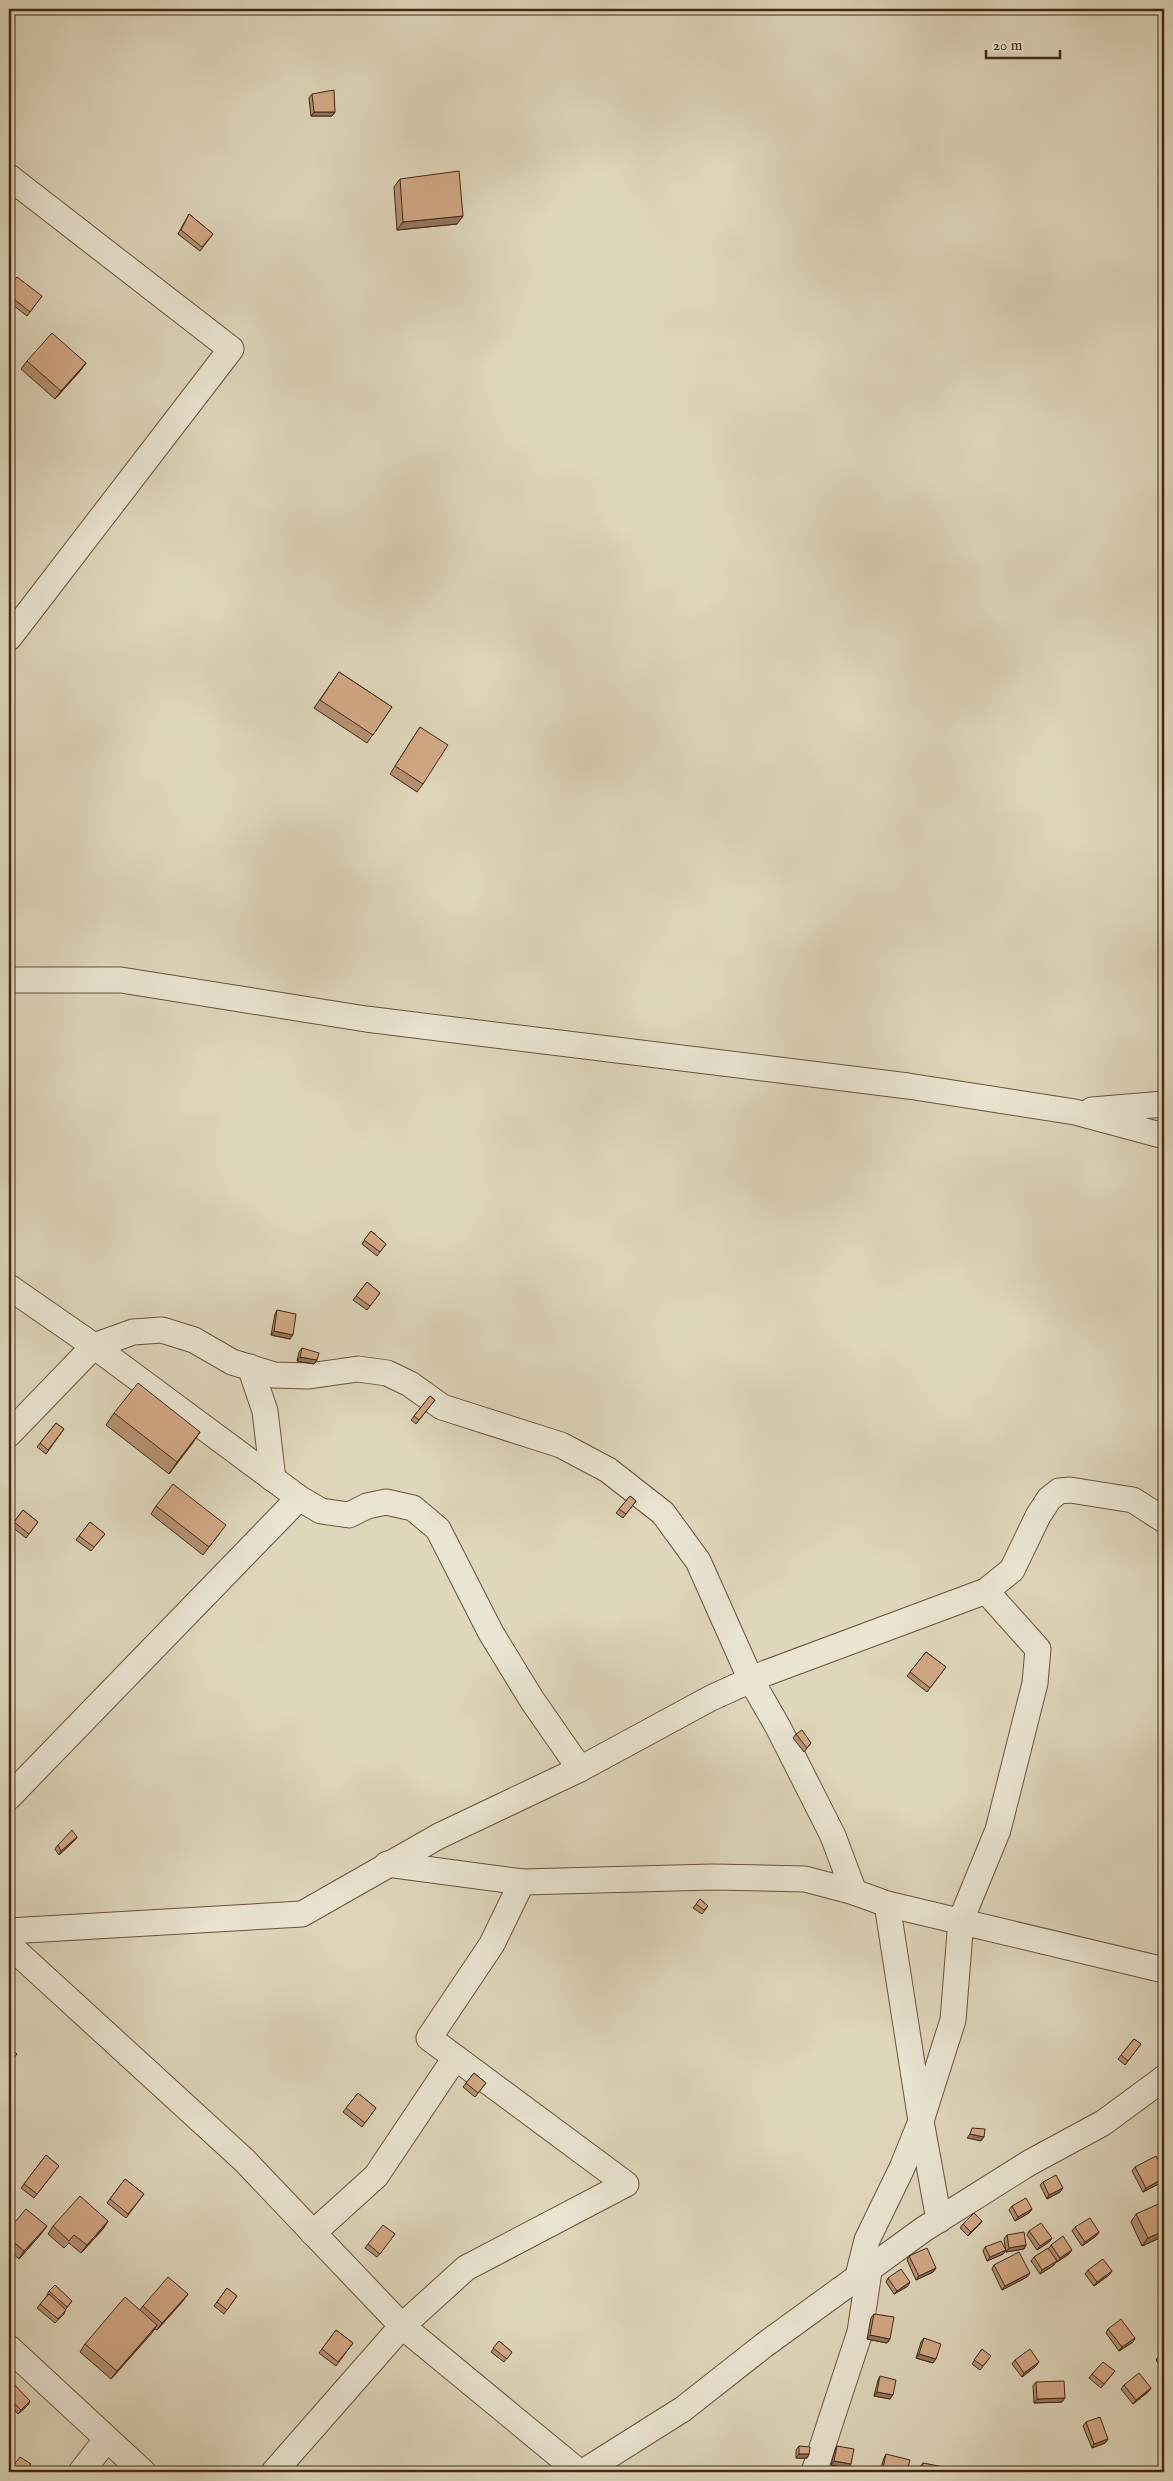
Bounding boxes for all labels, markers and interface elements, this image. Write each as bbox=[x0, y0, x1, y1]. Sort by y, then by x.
scale bar bbox=[986, 28, 1059, 60]
text: 20 m bbox=[993, 36, 1023, 55]

